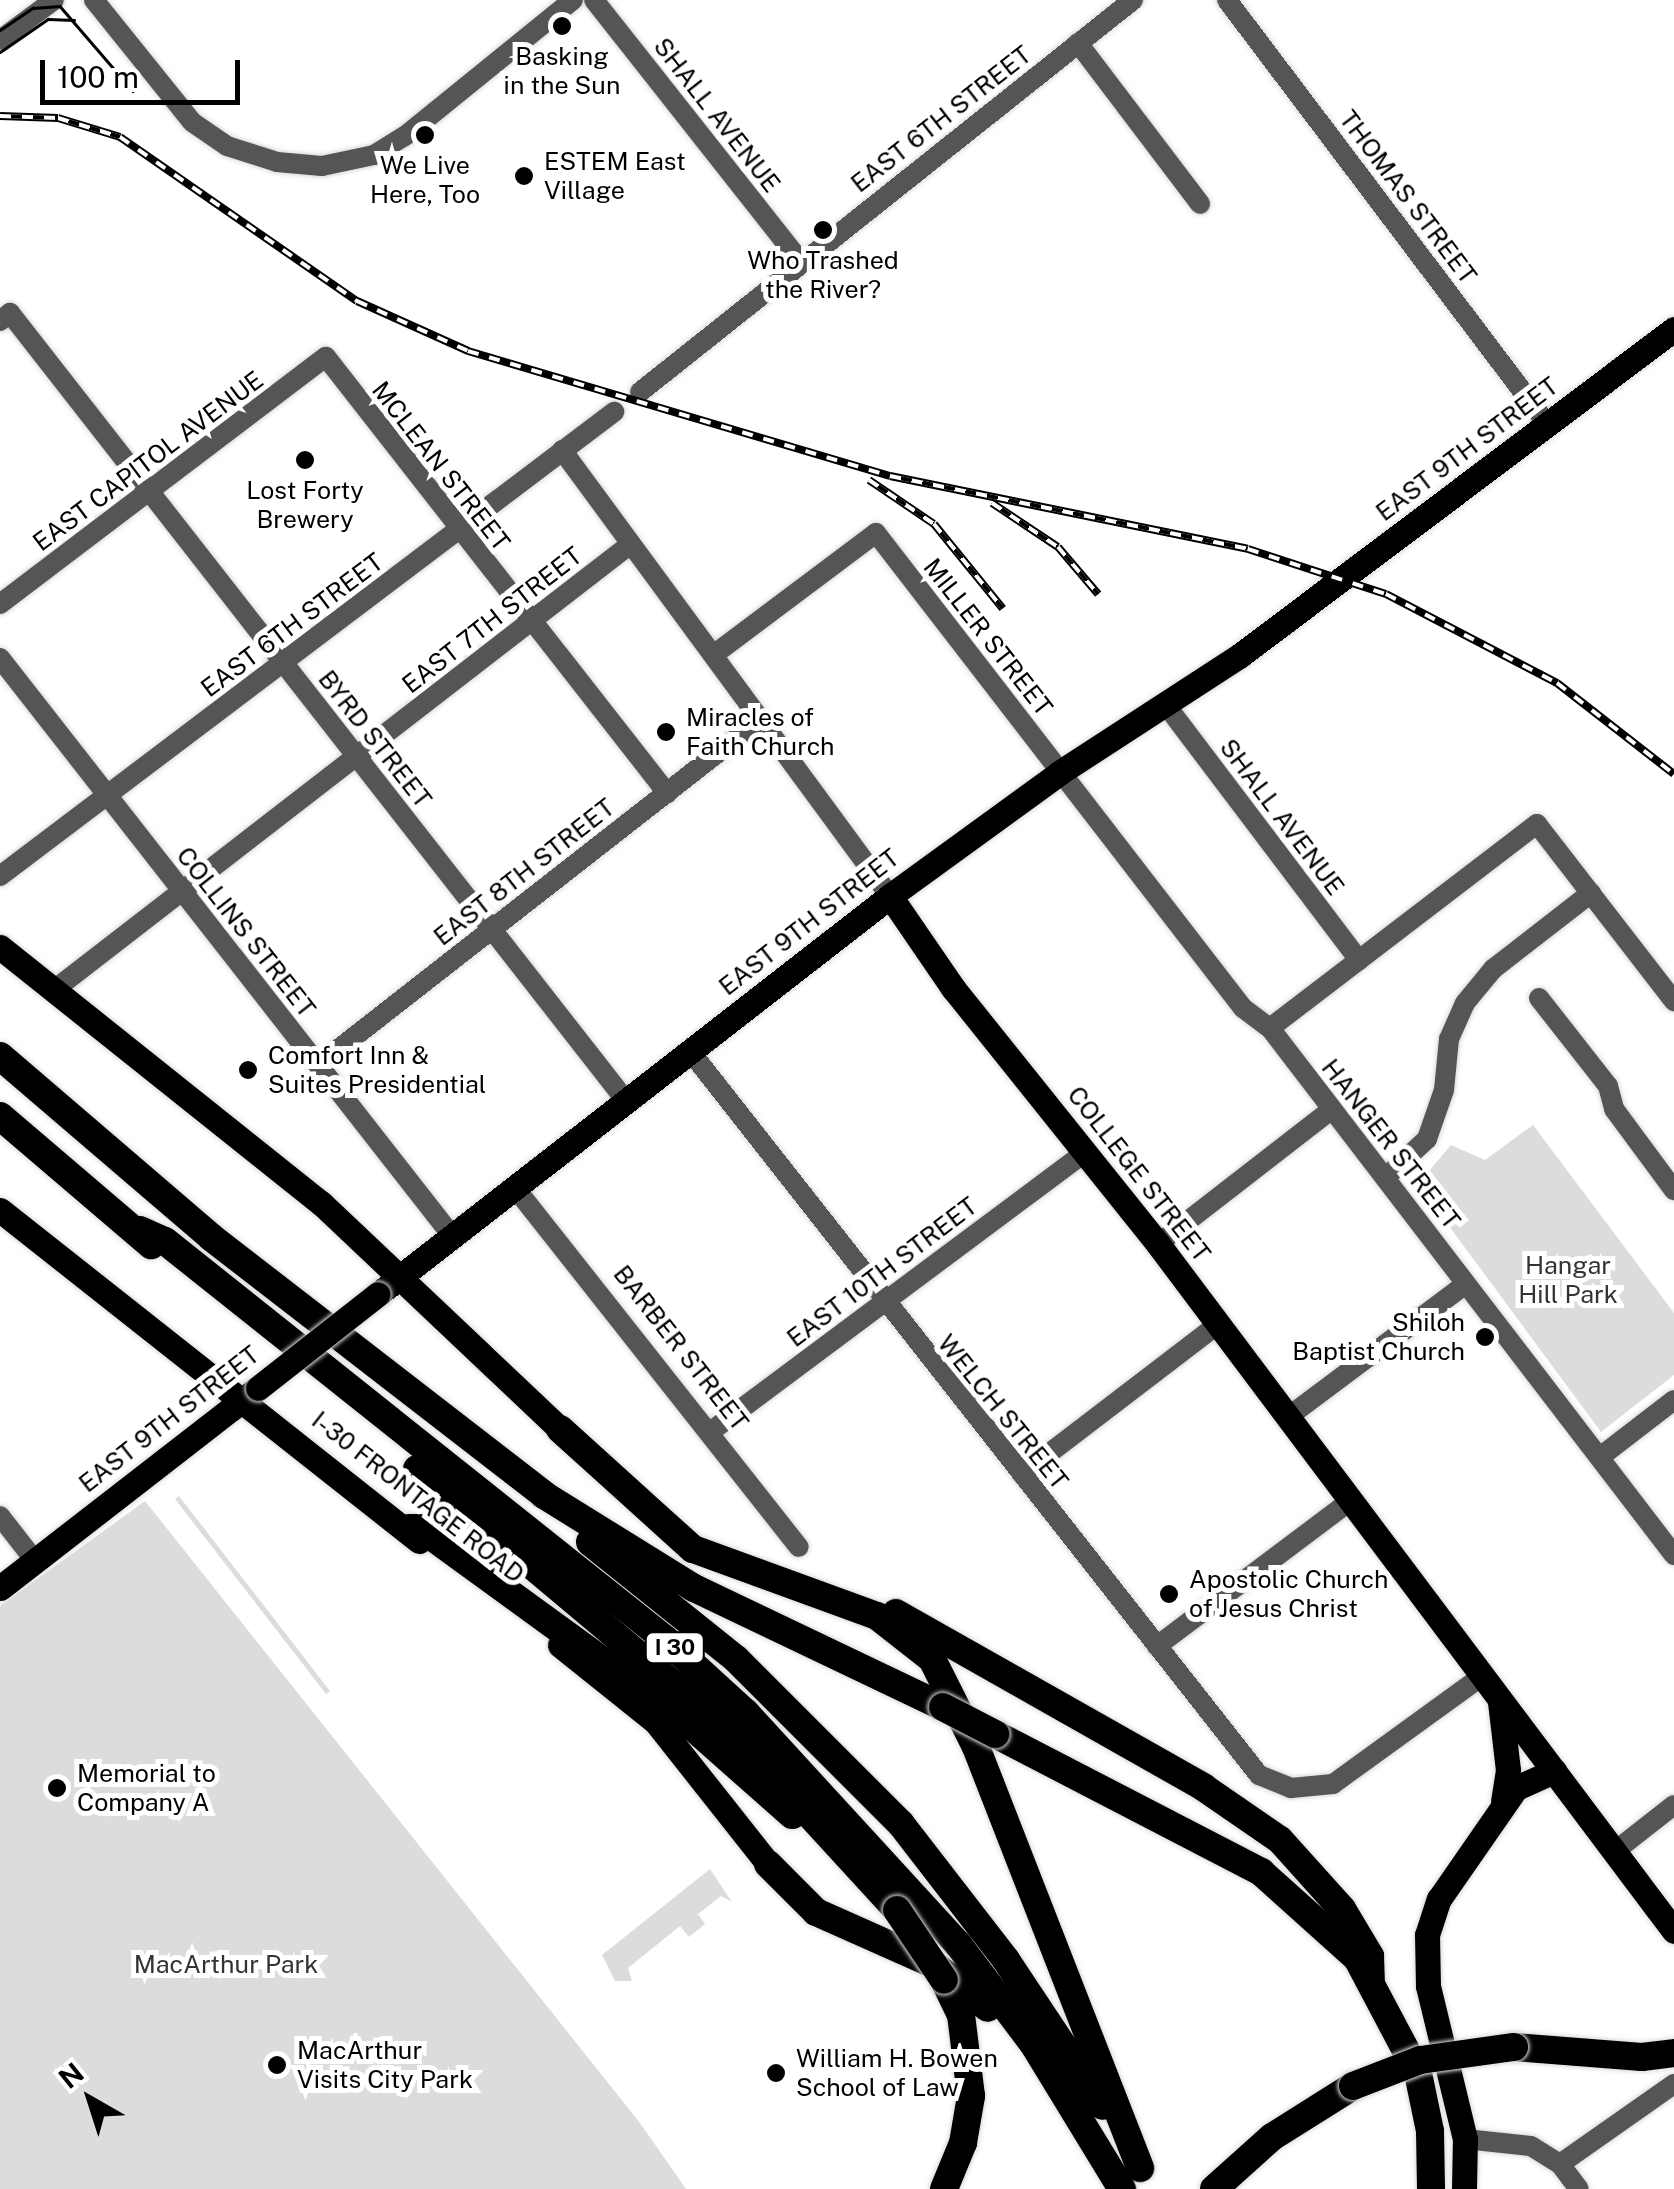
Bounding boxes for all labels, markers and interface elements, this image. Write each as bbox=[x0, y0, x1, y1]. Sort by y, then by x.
marker: Basking in the Sun bbox=[551, 15, 573, 37]
street label: SHALL AVENUE bbox=[647, 32, 787, 198]
street label: EAST 6TH STREET bbox=[845, 39, 1037, 199]
scale bar bbox=[45, 40, 245, 102]
place label: Basking in the Sun bbox=[503, 42, 621, 101]
text: 100 m bbox=[57, 59, 139, 95]
street label: THOMAS STREET bbox=[1333, 104, 1483, 290]
marker: We Live Here, Too bbox=[414, 124, 436, 146]
place label: ESTEM East Village bbox=[544, 147, 686, 206]
place label: We Live Here, Too bbox=[370, 151, 480, 210]
marker: ESTEM East Village bbox=[513, 165, 535, 187]
marker: Who Trashed the River? bbox=[812, 219, 834, 241]
place label: Who Trashed the River? bbox=[747, 246, 899, 305]
street label: EAST CAPITOL AVENUE bbox=[27, 365, 269, 557]
street label: EAST 9TH STREET bbox=[1370, 371, 1564, 527]
street label: MCLEAN STREET bbox=[366, 375, 516, 557]
marker: Lost Forty Brewery bbox=[294, 449, 316, 471]
place label: Lost Forty Brewery bbox=[246, 476, 364, 535]
street label: EAST 7TH STREET bbox=[396, 541, 588, 699]
street label: EAST 6TH STREET bbox=[195, 547, 389, 703]
street label: MILLER STREET bbox=[917, 552, 1059, 722]
street label: BYRD STREET bbox=[312, 664, 438, 814]
place label: Miracles of Faith Church bbox=[686, 703, 835, 762]
marker: Miracles of Faith Church bbox=[655, 721, 677, 743]
street label: SHALL AVENUE bbox=[1214, 733, 1350, 901]
street label: EAST 8TH STREET bbox=[428, 792, 620, 952]
street label: COLLINS STREET bbox=[170, 841, 322, 1023]
street label: EAST 9TH STREET bbox=[713, 842, 905, 1002]
place label: Comfort Inn & Suites Presidential bbox=[268, 1041, 486, 1100]
street label: HANGER STREET bbox=[1315, 1053, 1467, 1235]
marker: Comfort Inn & Suites Presidential bbox=[237, 1059, 259, 1081]
street label: COLLEGE STREET bbox=[1061, 1080, 1217, 1268]
street label: EAST 10TH STREET bbox=[781, 1191, 983, 1353]
park label: Hangar Hill Park bbox=[1518, 1251, 1618, 1310]
street label: BARBER STREET bbox=[607, 1259, 755, 1437]
place label: Shiloh Baptist Church bbox=[1292, 1308, 1465, 1367]
marker: Shiloh Baptist Church bbox=[1474, 1326, 1496, 1348]
street label: WELCH STREET bbox=[931, 1329, 1075, 1495]
street label: EAST 9TH STREET bbox=[73, 1339, 265, 1499]
street label: I-30 FRONTAGE ROAD bbox=[306, 1405, 530, 1589]
place label: Apostolic Church of Jesus Christ bbox=[1189, 1565, 1389, 1624]
marker: Apostolic Church of Jesus Christ bbox=[1158, 1583, 1180, 1605]
road number: I 30 bbox=[642, 1631, 708, 1665]
place label: Memorial to Company A bbox=[77, 1759, 216, 1818]
marker: Memorial to Company A bbox=[46, 1777, 68, 1799]
park label: MacArthur Park bbox=[134, 1949, 318, 1979]
place label: MacArthur Visits City Park bbox=[297, 2036, 473, 2095]
place label: William H. Bowen School of Law bbox=[796, 2044, 998, 2103]
north arrow bbox=[40, 2049, 140, 2149]
marker: MacArthur Visits City Park bbox=[266, 2054, 288, 2076]
text: N bbox=[52, 2056, 90, 2095]
marker: William H. Bowen School of Law bbox=[765, 2062, 787, 2084]

